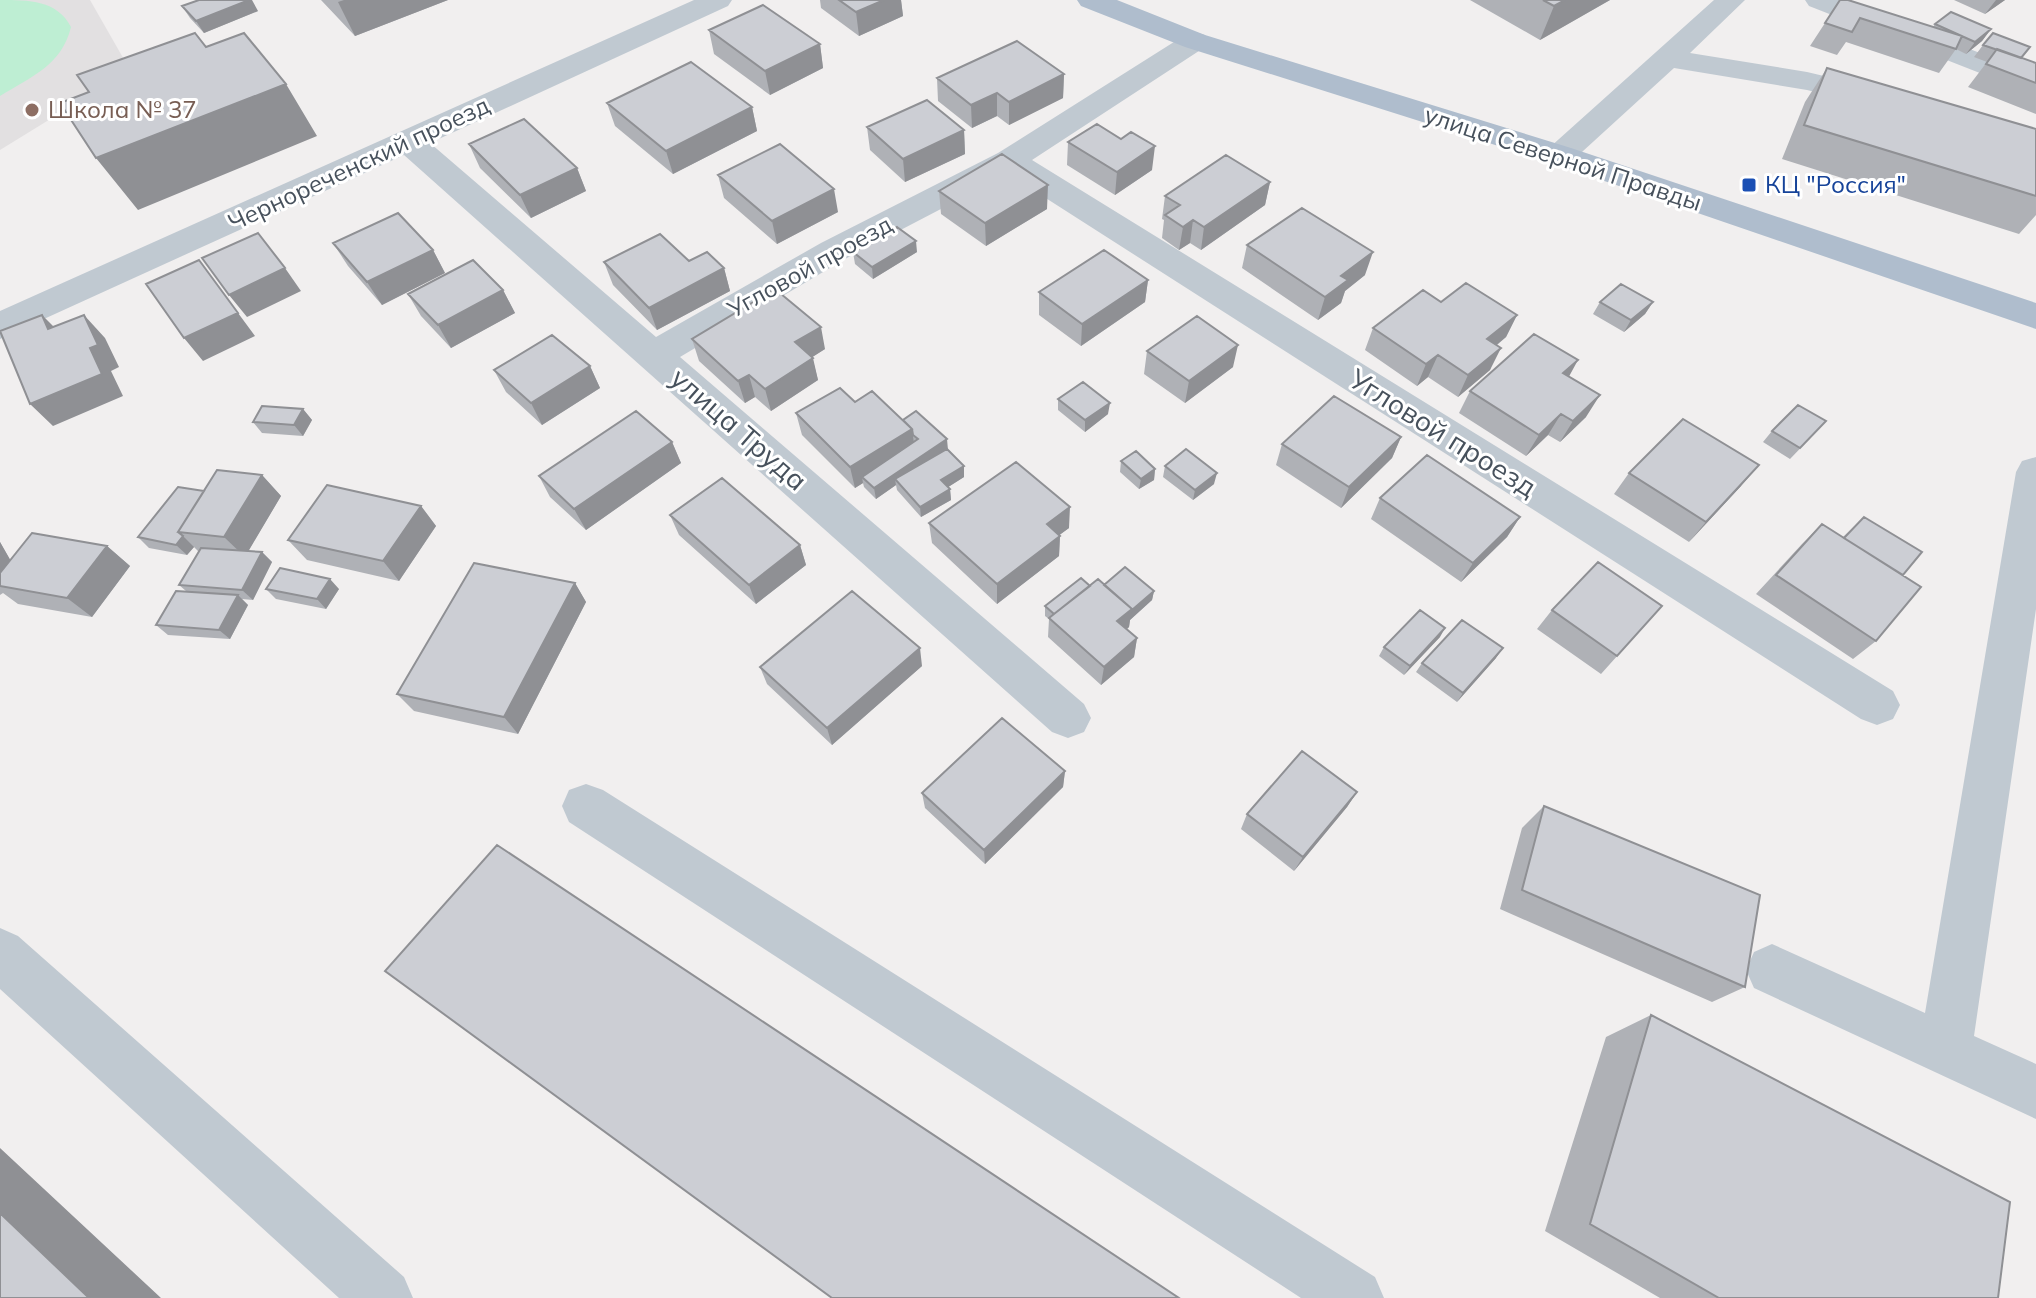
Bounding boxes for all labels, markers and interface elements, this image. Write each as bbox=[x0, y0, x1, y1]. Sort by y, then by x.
street label: Чернореченский проезд bbox=[223, 89, 494, 237]
place label: Школа № 37 bbox=[48, 94, 197, 124]
street label: улица Северной Правды bbox=[1421, 99, 1706, 217]
marker: Школа № 37 bbox=[23, 101, 41, 119]
place label: КЦ "Россия" bbox=[1765, 169, 1906, 199]
marker: КЦ "Россия" bbox=[1740, 176, 1758, 194]
street label: Угловой проезд bbox=[721, 208, 897, 324]
street label: улица Труда bbox=[664, 360, 815, 497]
street label: Угловой проезд bbox=[1342, 360, 1544, 504]

